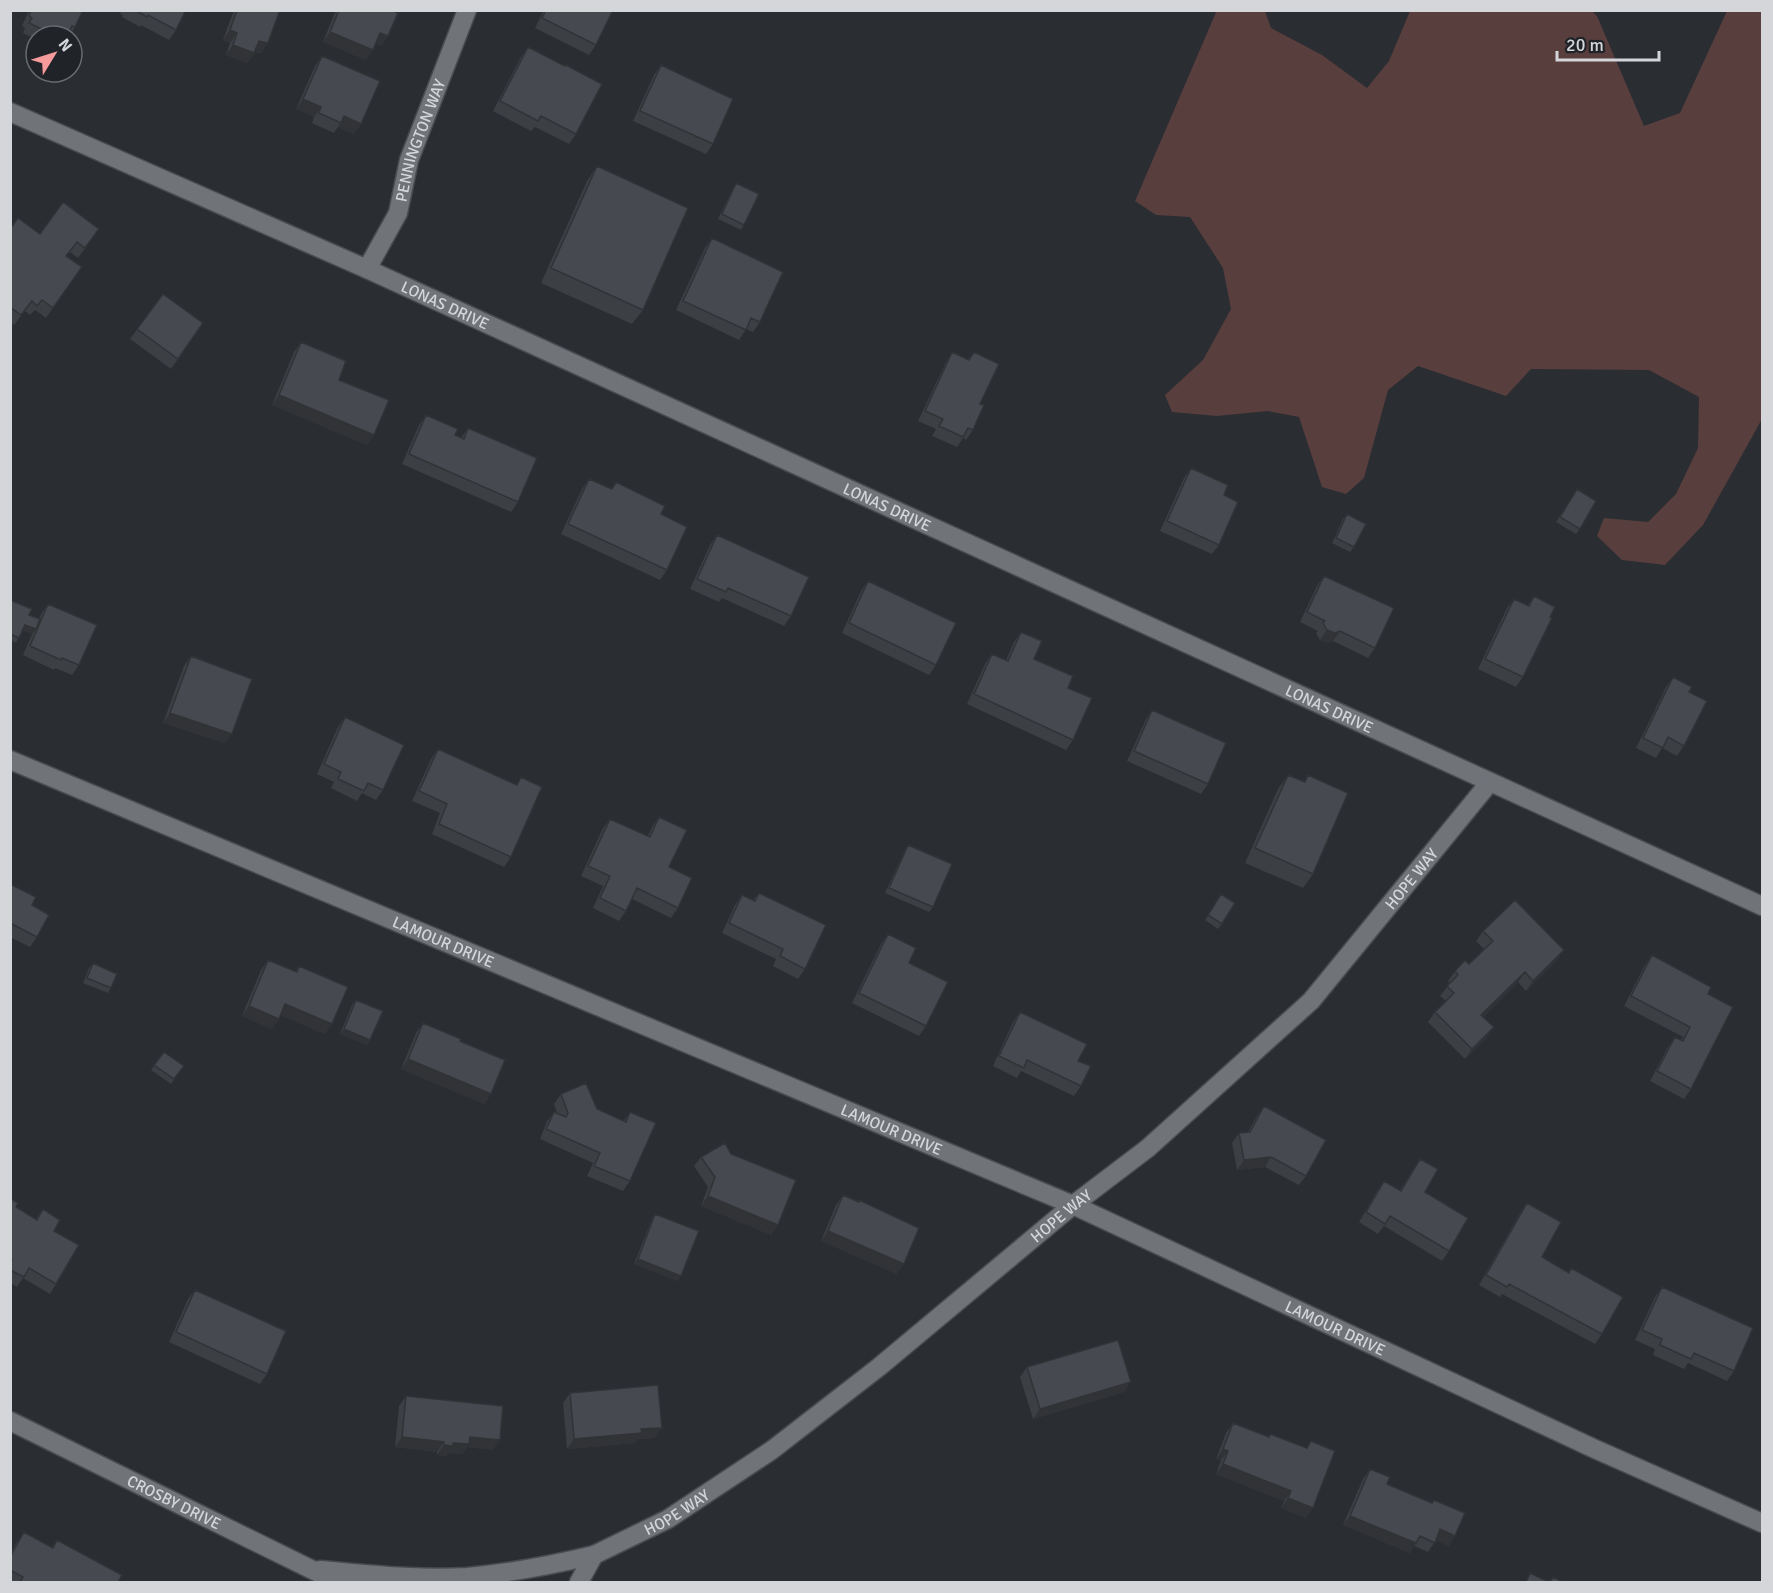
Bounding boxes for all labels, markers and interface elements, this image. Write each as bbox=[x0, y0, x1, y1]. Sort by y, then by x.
north arrow bbox=[24, 24, 84, 84]
scale bar bbox=[1557, 24, 1659, 62]
text: 20 m bbox=[1566, 34, 1604, 56]
text: N bbox=[54, 35, 76, 56]
street label: PENNINGTON WAY bbox=[392, 77, 450, 204]
street label: LONAS DRIVE bbox=[398, 277, 492, 334]
street label: LONAS DRIVE bbox=[840, 479, 934, 536]
street label: LONAS DRIVE bbox=[1282, 681, 1376, 738]
street label: HOPE WAY bbox=[1381, 845, 1443, 914]
street label: LAMOUR DRIVE bbox=[389, 912, 497, 973]
street label: LAMOUR DRIVE bbox=[838, 1100, 945, 1160]
street label: HOPE WAY bbox=[1027, 1185, 1096, 1247]
street label: LAMOUR DRIVE bbox=[1282, 1297, 1388, 1361]
street label: CROSBY DRIVE bbox=[123, 1471, 224, 1534]
street label: HOPE WAY bbox=[641, 1485, 714, 1540]

